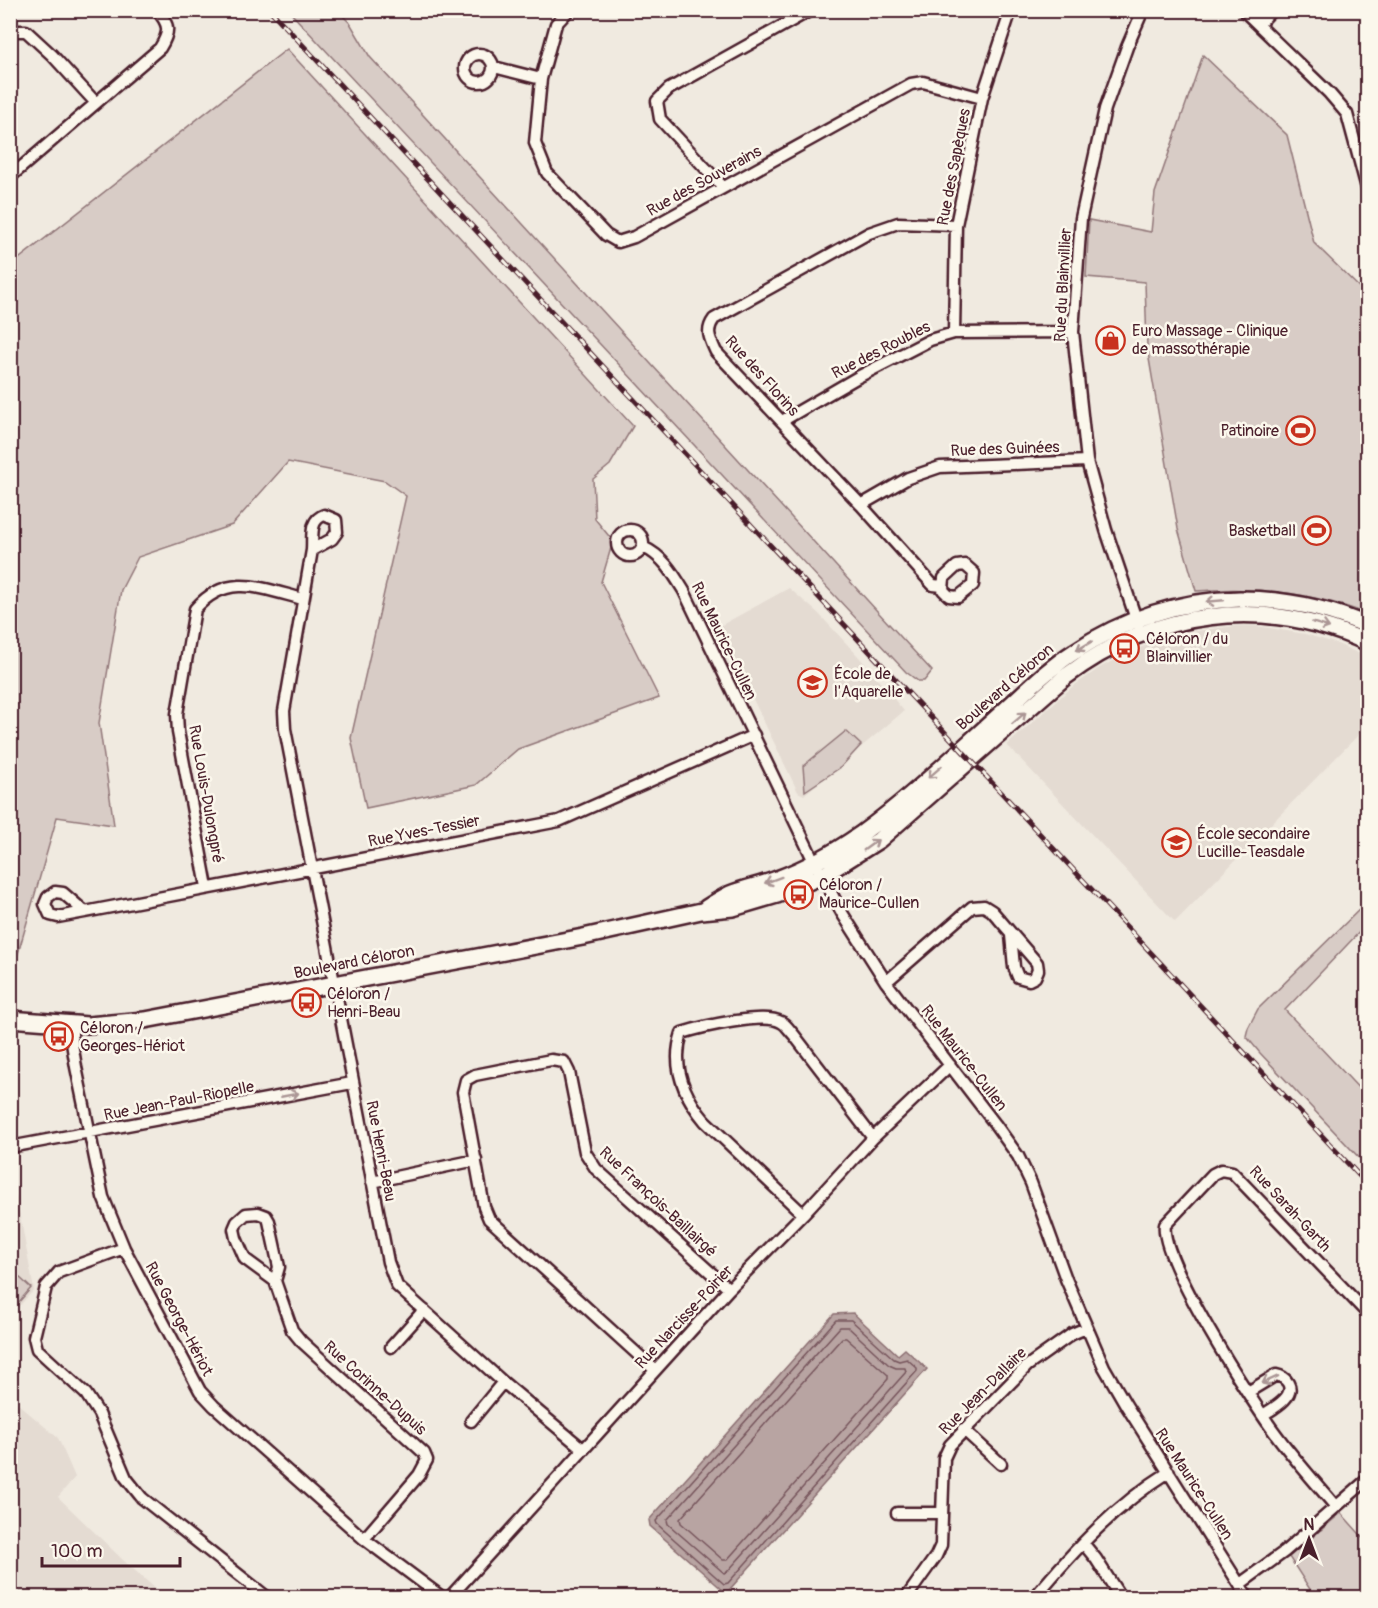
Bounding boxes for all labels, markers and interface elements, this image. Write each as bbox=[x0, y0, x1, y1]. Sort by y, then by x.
street label: Rue des Sapèques bbox=[933, 107, 975, 227]
street label: Rue des Souverains bbox=[643, 141, 765, 221]
street label: Rue du Blainvillier bbox=[1050, 227, 1076, 343]
street label: Rue des Roubles bbox=[828, 317, 934, 383]
place label: Euro Massage - Clinique de massothérapie bbox=[1132, 321, 1288, 359]
shop icon: Euro Massage - Clinique de massothérapie bbox=[1095, 324, 1127, 356]
street label: Rue des Florins bbox=[721, 332, 803, 420]
sports icon: Patinoire bbox=[1284, 415, 1316, 447]
place label: Patinoire bbox=[1221, 421, 1279, 441]
street label: Rue des Guinées bbox=[950, 437, 1060, 461]
sports icon: Basketball bbox=[1301, 515, 1333, 547]
place label: Basketball bbox=[1228, 521, 1296, 541]
street label: Rue Maurice-Cullen bbox=[687, 579, 761, 703]
one-way arrow bbox=[1205, 596, 1225, 607]
one-way arrow bbox=[1311, 620, 1330, 631]
place label: Céloron / du Blainvillier bbox=[1146, 629, 1228, 667]
bus stop icon: Céloron / du Blainvillier bbox=[1109, 632, 1141, 664]
street label: Boulevard Céloron bbox=[952, 639, 1058, 735]
one-way arrow bbox=[1076, 640, 1093, 652]
place label: École de l'Aquarelle bbox=[834, 664, 903, 702]
school or university icon: École de l'Aquarelle bbox=[797, 667, 829, 699]
one-way arrow bbox=[1011, 711, 1026, 725]
street label: Rue Louis-Dulongpré bbox=[184, 723, 228, 865]
one-way arrow bbox=[928, 765, 943, 779]
street label: Rue Yves-Tessier bbox=[366, 810, 482, 852]
place label: École secondaire Lucille-Teasdale bbox=[1197, 824, 1310, 862]
school or university icon: École secondaire Lucille-Teasdale bbox=[1160, 827, 1192, 859]
one-way arrow bbox=[863, 839, 879, 851]
place label: Céloron / Maurice-Cullen bbox=[819, 875, 919, 913]
one-way arrow bbox=[764, 876, 783, 887]
bus stop icon: Céloron / Maurice-Cullen bbox=[782, 878, 814, 910]
street label: Boulevard Céloron bbox=[292, 941, 416, 983]
place label: Céloron / Henri-Beau bbox=[327, 984, 401, 1022]
bus stop icon: Céloron / Henri-Beau bbox=[290, 987, 322, 1019]
street label: Rue Maurice-Cullen bbox=[916, 1001, 1012, 1115]
place label: Céloron / Georges-Hériot bbox=[80, 1018, 185, 1056]
bus stop icon: Céloron / Georges-Hériot bbox=[43, 1021, 75, 1053]
street label: Rue Jean-Paul-Riopelle bbox=[102, 1077, 256, 1125]
one-way arrow bbox=[280, 1089, 299, 1100]
street label: Rue Henri-Beau bbox=[361, 1099, 401, 1203]
street label: Rue François-Baillairgé bbox=[595, 1142, 721, 1262]
street label: Rue Sarah-Garth bbox=[1245, 1162, 1335, 1256]
street label: Rue George-Hériot bbox=[140, 1258, 218, 1380]
street label: Rue Narcisse-Poirier bbox=[631, 1261, 737, 1373]
street label: Rue Corinne-Dupuis bbox=[319, 1336, 431, 1440]
street label: Rue Jean-Dallaire bbox=[935, 1343, 1031, 1439]
one-way arrow bbox=[1261, 1374, 1279, 1386]
street label: Rue Maurice-Cullen bbox=[1151, 1424, 1237, 1544]
north arrow bbox=[1279, 1509, 1339, 1569]
text: N bbox=[1304, 1515, 1315, 1535]
scale bar bbox=[42, 1530, 180, 1568]
text: 100 m bbox=[51, 1540, 103, 1563]

